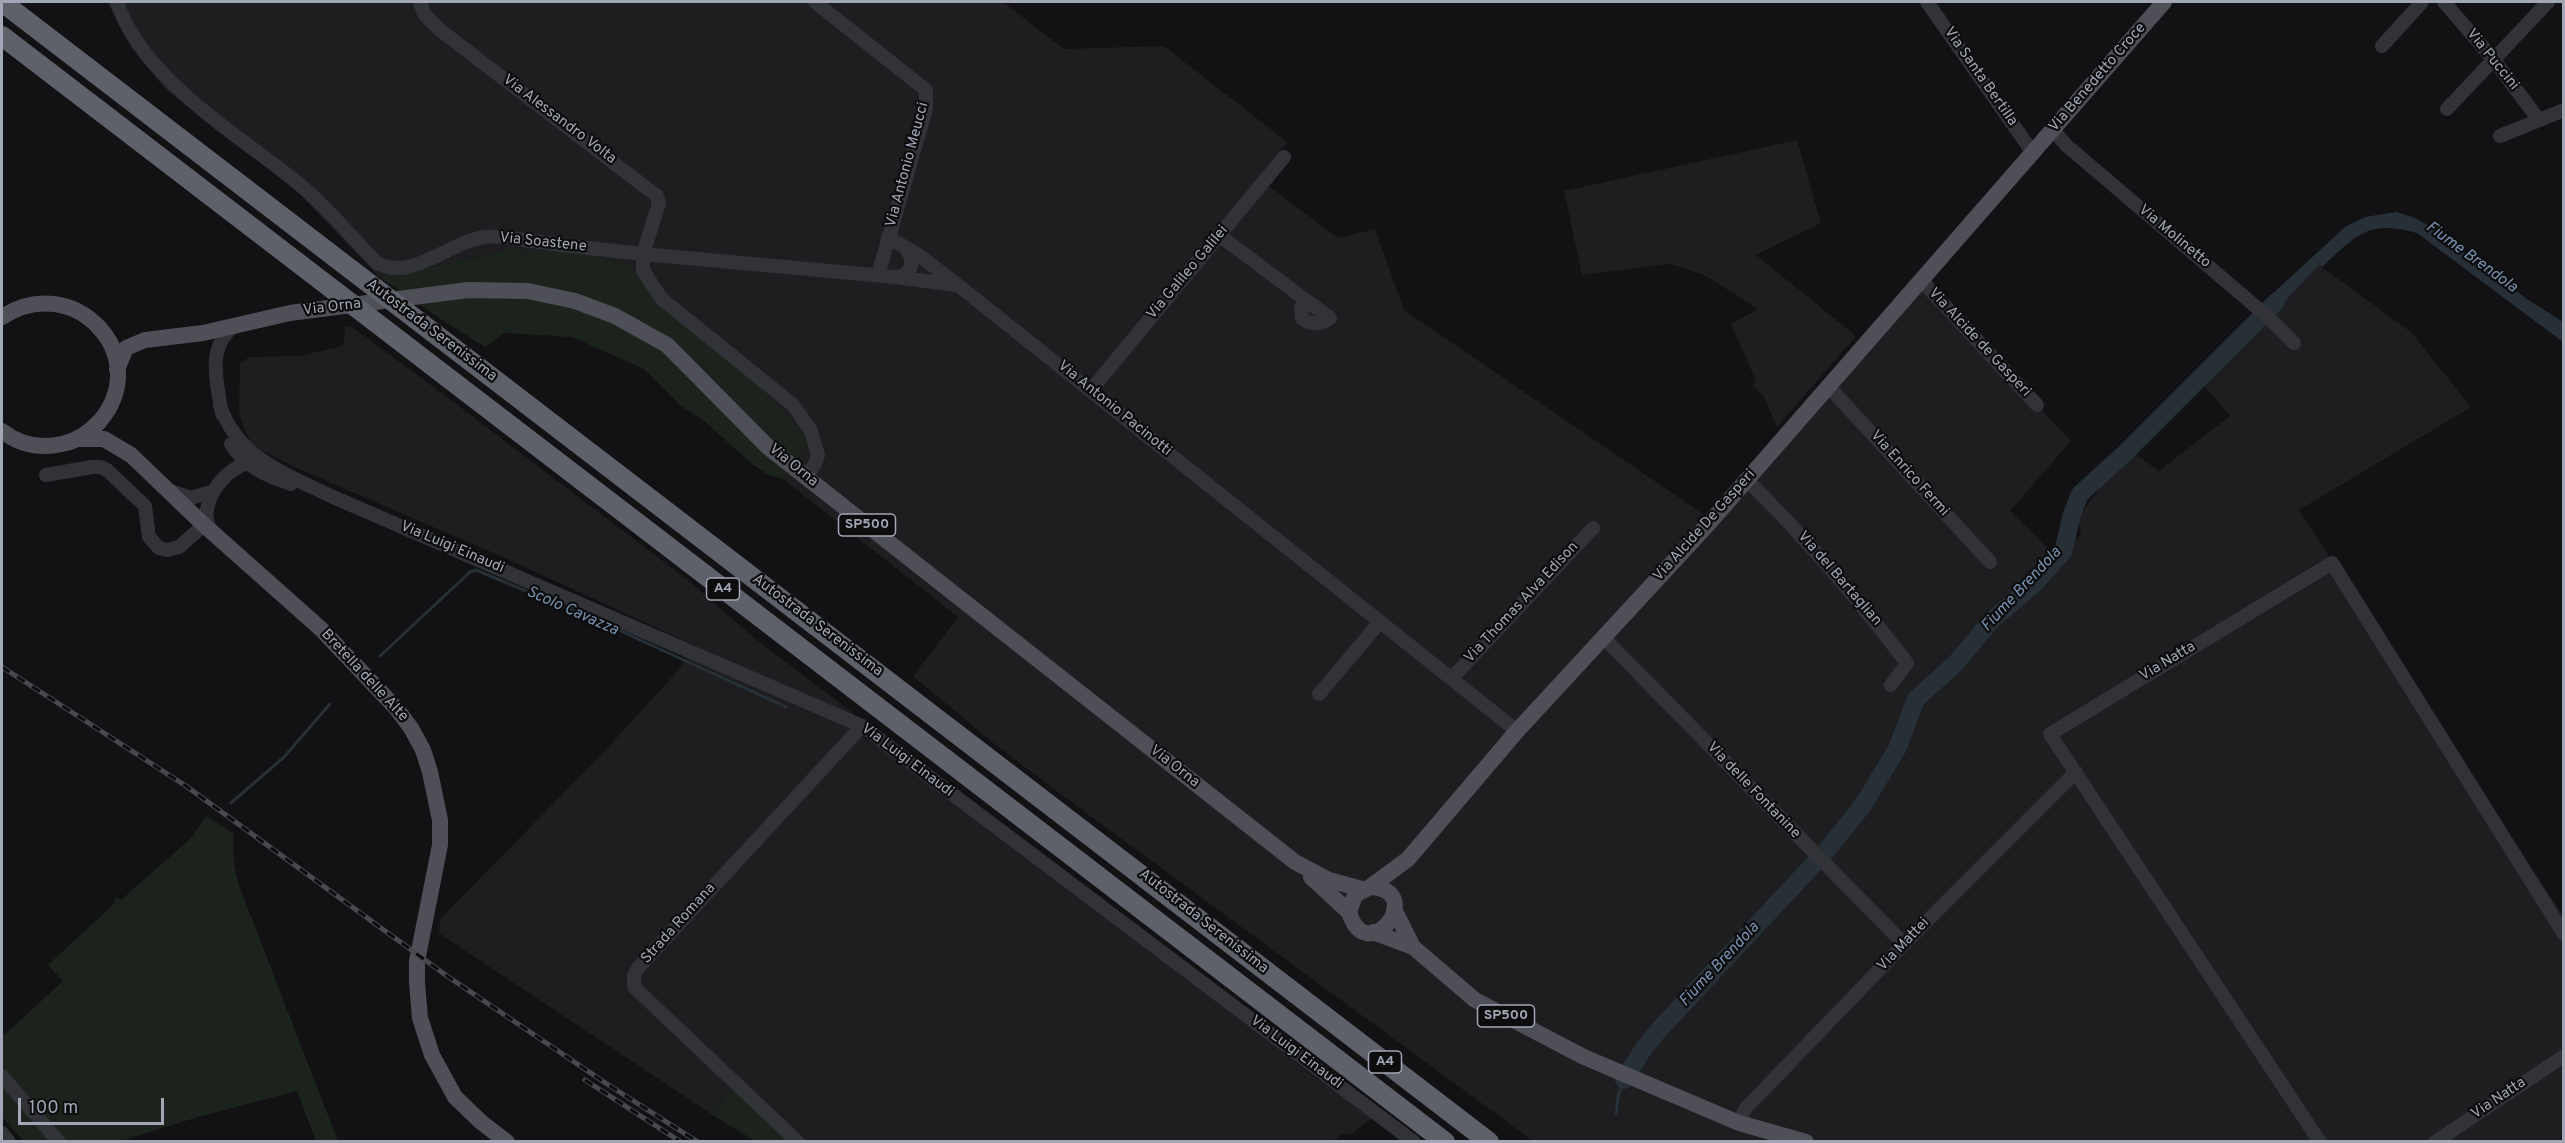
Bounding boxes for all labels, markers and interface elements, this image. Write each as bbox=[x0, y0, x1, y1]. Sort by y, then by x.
street label: Via Benedetto Croce bbox=[2046, 20, 2150, 136]
street label: Via Santa Bertilla bbox=[1939, 24, 2021, 130]
street label: Via Puccini bbox=[2462, 26, 2522, 94]
street label: Via Alessandro Volta bbox=[499, 71, 619, 169]
street label: Via Antonio Meucci bbox=[883, 100, 933, 230]
street label: Via Molinetto bbox=[2134, 201, 2214, 273]
water label: Fiume Brendola bbox=[2421, 218, 2521, 298]
street label: Via Galileo Galilei bbox=[1144, 222, 1232, 324]
street label: Via Soastene bbox=[499, 229, 587, 257]
street label: Autostrada Serenissima bbox=[362, 276, 500, 386]
street label: Via Alcide de Gasperi bbox=[1924, 285, 2034, 401]
street label: Via Orna bbox=[302, 296, 362, 320]
street label: Via Antonio Pacinotti bbox=[1053, 357, 1175, 461]
street label: Via Enrico Fermi bbox=[1866, 427, 1952, 521]
street label: Via Orna bbox=[765, 441, 821, 491]
street label: Via Alcide De Gasperi bbox=[1650, 467, 1760, 585]
road number: SP500 bbox=[838, 514, 896, 536]
street label: Via Luigi Einaudi bbox=[397, 518, 507, 578]
street label: Via del Bartaglian bbox=[1793, 528, 1885, 630]
street label: Via Thomas Alva Edison bbox=[1461, 539, 1583, 667]
water label: Fiume Brendola bbox=[1978, 544, 2066, 636]
street label: Autostrada Serenissima bbox=[748, 571, 886, 681]
road number: A4 bbox=[706, 578, 740, 600]
water label: Scolo Cavazza bbox=[523, 583, 621, 641]
street label: Bretella delle Alte bbox=[317, 626, 411, 726]
street label: Via Natta bbox=[2137, 638, 2199, 686]
street label: Via Luigi Einaudi bbox=[857, 720, 957, 802]
street label: Via delle Fontanine bbox=[1702, 739, 1804, 843]
street label: Via Orna bbox=[1146, 742, 1202, 792]
street label: Autostrada Serenissima bbox=[1135, 866, 1271, 978]
street label: Strada Romana bbox=[638, 880, 720, 968]
street label: Via Mattei bbox=[1874, 915, 1934, 975]
water label: Fiume Brendola bbox=[1676, 919, 1764, 1011]
road number: SP500 bbox=[1478, 1005, 1534, 1027]
street label: Via Luigi Einaudi bbox=[1246, 1012, 1346, 1094]
road number: A4 bbox=[1368, 1051, 1402, 1073]
street label: Via Natta bbox=[2468, 1074, 2530, 1124]
scale bar bbox=[21, 1086, 166, 1124]
text: 100 m bbox=[29, 1097, 78, 1120]

